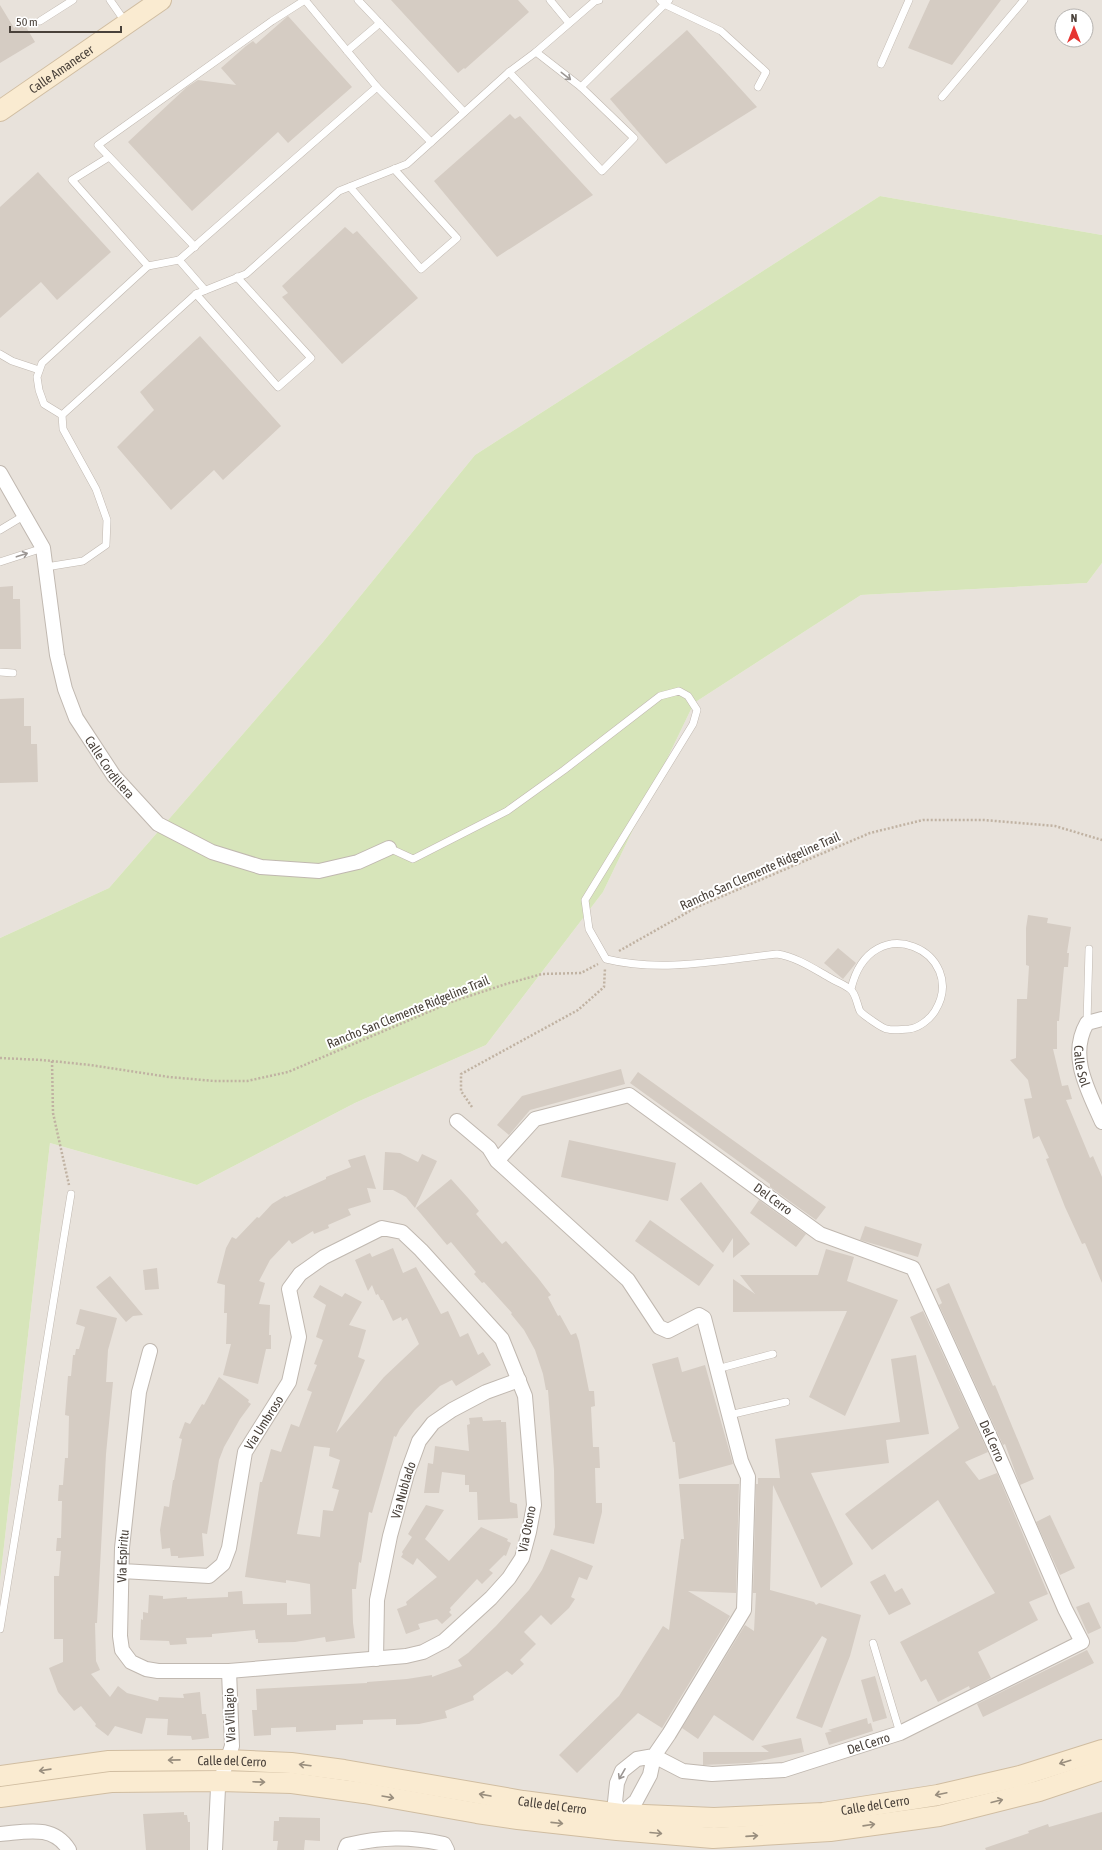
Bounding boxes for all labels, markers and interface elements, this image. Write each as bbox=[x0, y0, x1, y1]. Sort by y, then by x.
scale bar bbox=[10, 8, 121, 34]
north arrow bbox=[1054, 8, 1094, 48]
text: N bbox=[1071, 12, 1077, 24]
text: 50 m bbox=[16, 15, 38, 29]
street label: Calle Amanecer bbox=[26, 41, 96, 96]
one-way arrow bbox=[561, 72, 572, 80]
one-way arrow bbox=[15, 551, 28, 558]
street label: Calle Cordillera bbox=[82, 733, 138, 801]
street label: Rancho San Clemente Ridgeline Trail bbox=[678, 829, 843, 913]
street label: Rancho San Clemente Ridgeline Trail bbox=[325, 972, 492, 1051]
street label: Calle Sol bbox=[1072, 1045, 1094, 1089]
street label: Del Cerro bbox=[751, 1180, 795, 1218]
street label: Via Umbroso bbox=[241, 1393, 286, 1452]
street label: Del Cerro bbox=[976, 1418, 1008, 1464]
street label: Via Nublado bbox=[388, 1459, 418, 1521]
street label: Via Otono bbox=[515, 1505, 539, 1553]
street label: Via Espiritu bbox=[114, 1529, 131, 1583]
street label: Via Villagio bbox=[222, 1688, 238, 1742]
street label: Del Cerro bbox=[845, 1729, 892, 1757]
street label: Calle del Cerro bbox=[197, 1752, 267, 1769]
one-way arrow bbox=[168, 1756, 181, 1764]
one-way arrow bbox=[1059, 1758, 1071, 1766]
one-way arrow bbox=[299, 1761, 312, 1769]
one-way arrow bbox=[39, 1766, 52, 1774]
one-way arrow bbox=[617, 1768, 625, 1780]
one-way arrow bbox=[252, 1779, 265, 1786]
one-way arrow bbox=[479, 1790, 492, 1798]
one-way arrow bbox=[935, 1790, 948, 1798]
street label: Calle del Cerro bbox=[840, 1792, 910, 1818]
one-way arrow bbox=[381, 1793, 394, 1801]
street label: Calle del Cerro bbox=[517, 1793, 588, 1817]
one-way arrow bbox=[990, 1797, 1003, 1805]
one-way arrow bbox=[550, 1820, 563, 1827]
one-way arrow bbox=[862, 1821, 875, 1829]
one-way arrow bbox=[649, 1830, 662, 1837]
one-way arrow bbox=[745, 1832, 758, 1839]

